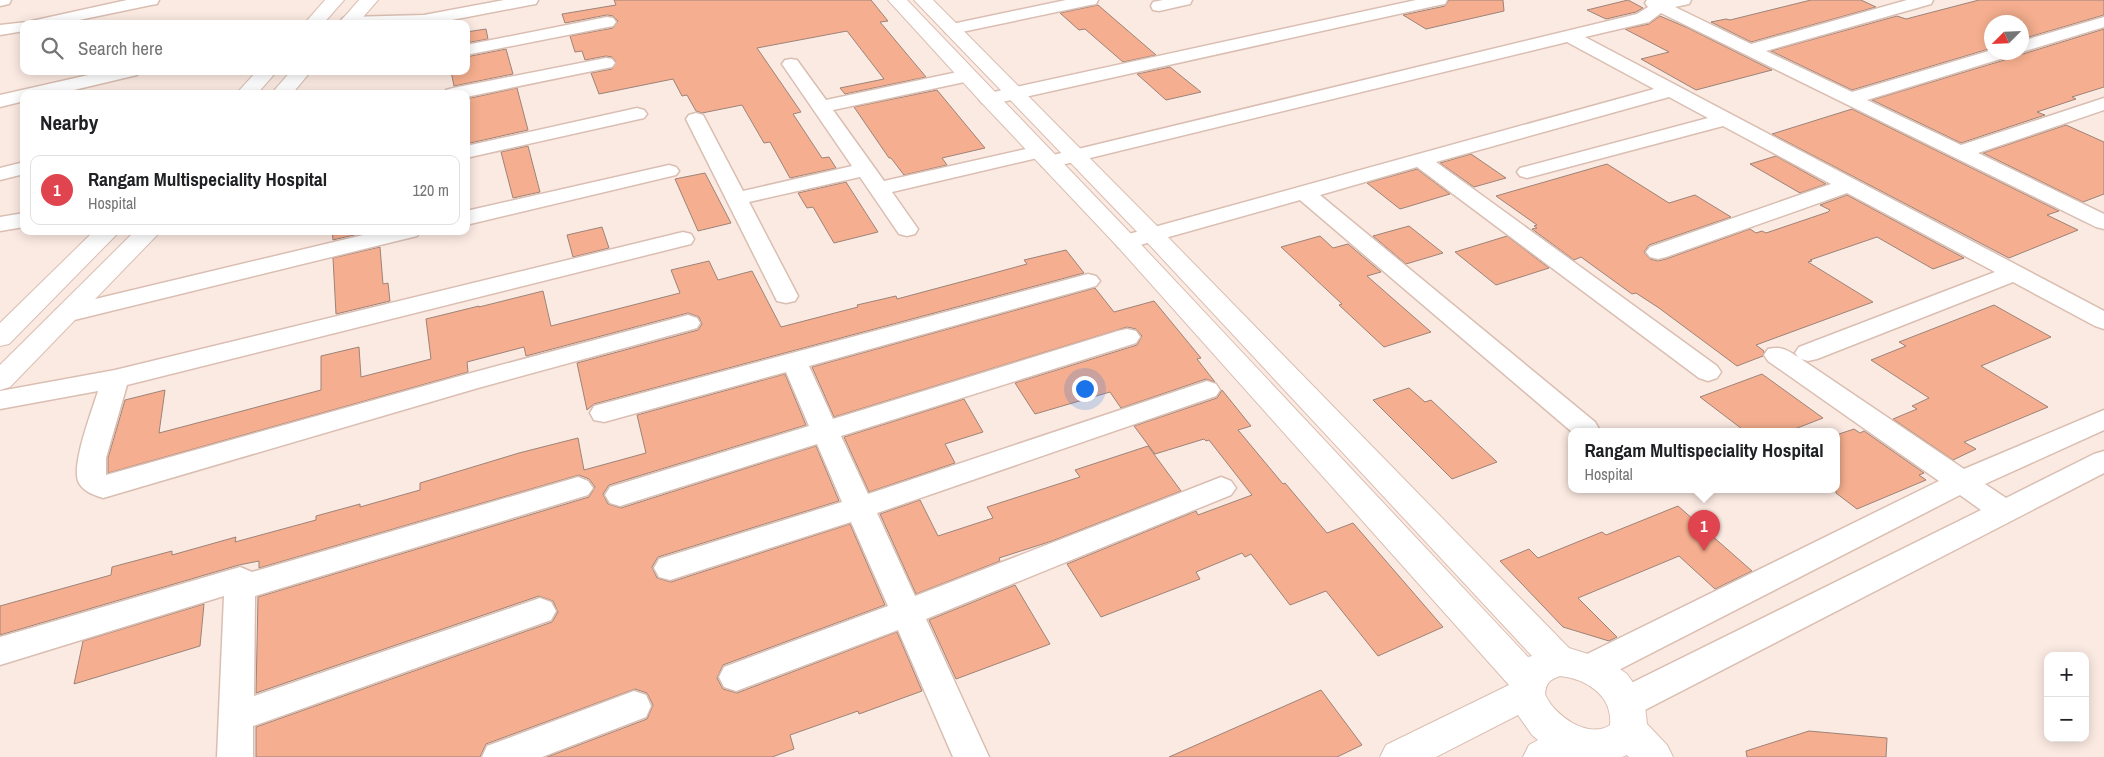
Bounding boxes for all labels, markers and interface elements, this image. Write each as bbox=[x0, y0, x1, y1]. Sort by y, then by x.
north arrow bbox=[1984, 15, 2029, 60]
search box bbox=[20, 20, 470, 75]
icon: search bbox=[38, 34, 66, 62]
text: Search here bbox=[78, 35, 163, 61]
text: Nearby bbox=[40, 108, 98, 137]
text: Rangam Multispeciality Hospital bbox=[88, 166, 327, 192]
text: 1 bbox=[53, 179, 61, 201]
text: 120 m bbox=[413, 179, 449, 201]
text: Hospital bbox=[88, 192, 136, 214]
your location bbox=[1072, 376, 1098, 402]
popup bbox=[1568, 428, 1840, 493]
text: Rangam Multispeciality Hospital bbox=[1585, 437, 1823, 463]
text: Hospital bbox=[1585, 463, 1633, 485]
pin: 1 bbox=[1688, 510, 1720, 551]
map controls bbox=[2044, 652, 2089, 742]
button: + bbox=[2044, 652, 2089, 697]
button: − bbox=[2044, 697, 2089, 742]

